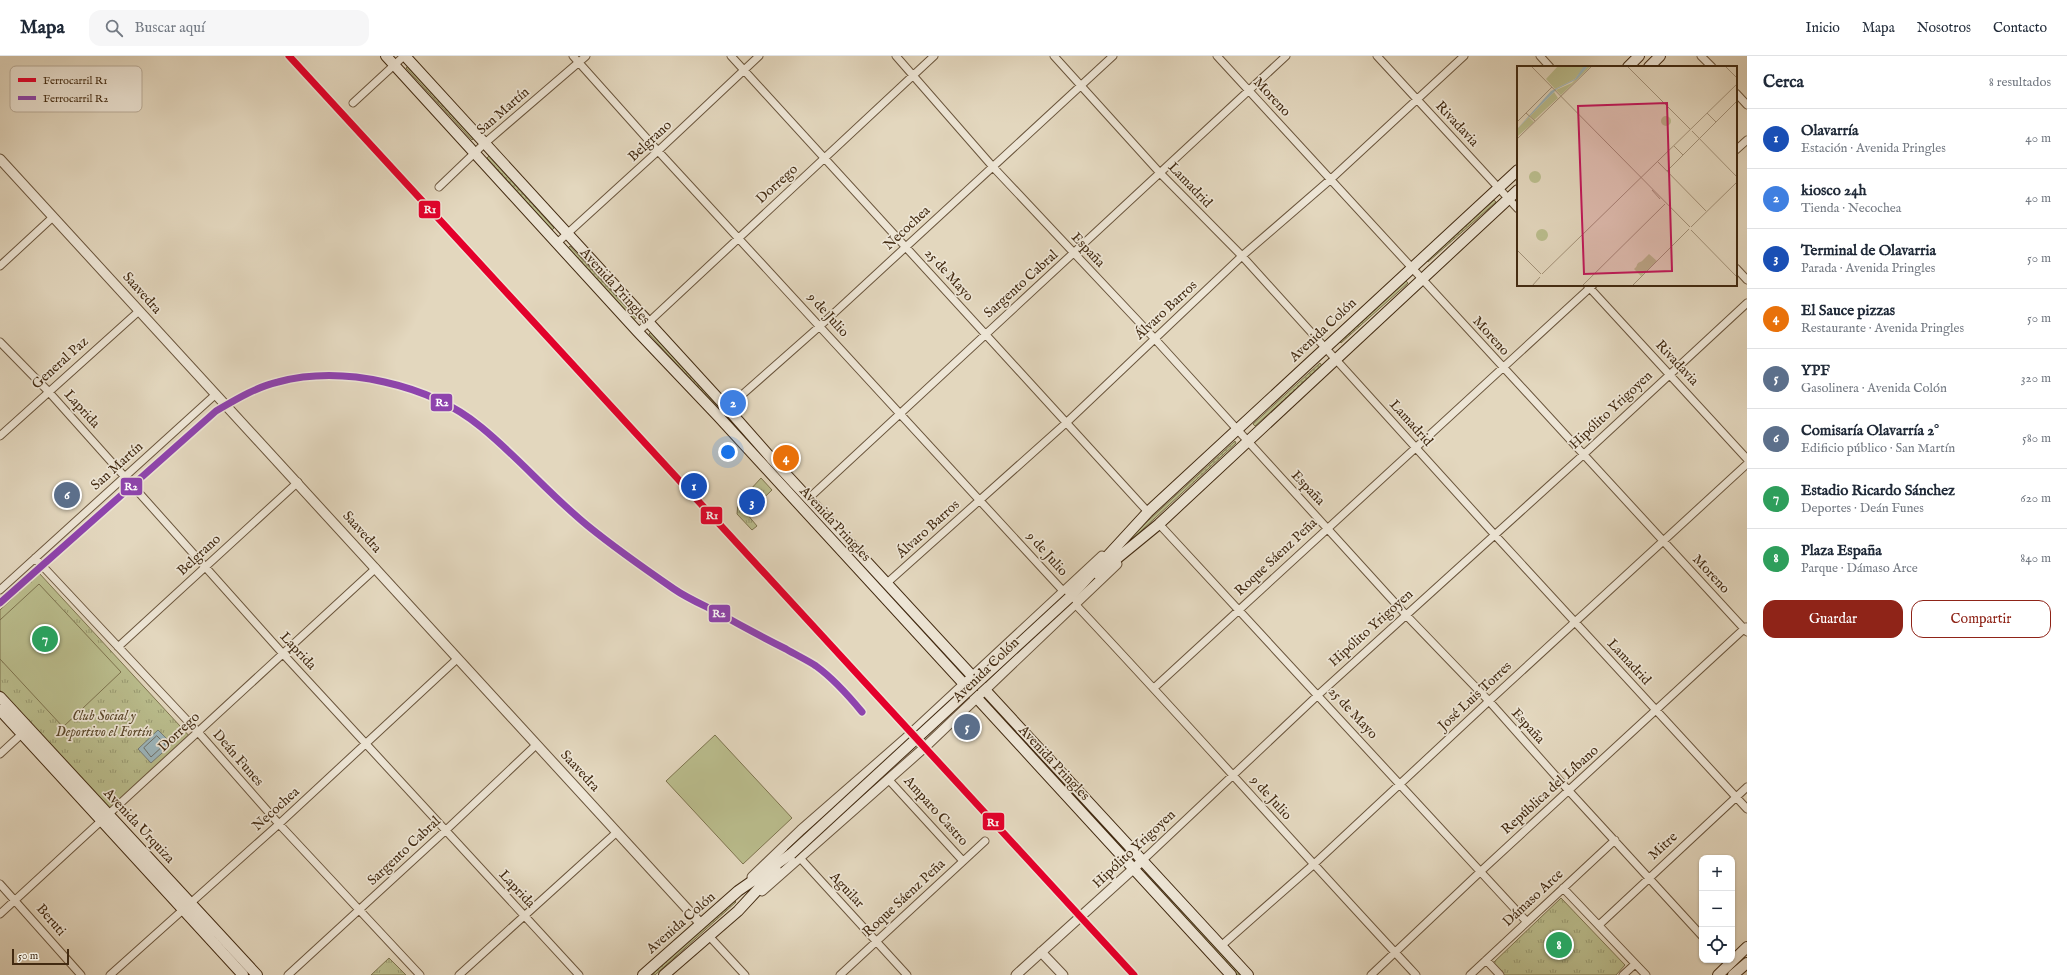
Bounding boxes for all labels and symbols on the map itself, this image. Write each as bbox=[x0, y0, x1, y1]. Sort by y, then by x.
legend bbox=[10, 66, 142, 112]
inset map bbox=[1517, 66, 1737, 286]
text: Ferrocarril R1 bbox=[43, 74, 107, 88]
street label: Moreno bbox=[1249, 74, 1295, 121]
street label: San Martín bbox=[473, 83, 534, 139]
text: Ferrocarril R2 bbox=[43, 92, 108, 106]
street label: Rivadavia bbox=[1431, 97, 1483, 151]
street label: Belgrano bbox=[624, 116, 676, 166]
street label: Lamadrid bbox=[1164, 158, 1217, 212]
street label: Dorrego bbox=[752, 160, 802, 208]
line badge: R1 bbox=[418, 200, 441, 219]
street label: Necochea bbox=[880, 201, 935, 254]
text: R1 bbox=[424, 203, 436, 217]
street label: España bbox=[1067, 229, 1109, 272]
street label: Avenida Pringles bbox=[575, 243, 654, 328]
street label: 25 de Mayo bbox=[921, 245, 978, 305]
street label: Sargento Cabral bbox=[980, 246, 1062, 322]
street label: Saavedra bbox=[118, 268, 166, 318]
street label: Álvaro Barros bbox=[1130, 276, 1201, 344]
street label: 9 de Julio bbox=[803, 288, 853, 341]
street label: Avenida Colón bbox=[1285, 294, 1361, 366]
street label: Moreno bbox=[1469, 312, 1514, 360]
street label: General Paz bbox=[28, 333, 92, 393]
street label: Rivadavia bbox=[1651, 336, 1703, 390]
street label: Hipólito Yrigoyen bbox=[1566, 366, 1657, 453]
street label: Laprida bbox=[60, 386, 105, 433]
pin: 2 bbox=[720, 388, 746, 418]
line badge: R2 bbox=[430, 393, 453, 412]
text: R2 bbox=[435, 396, 450, 410]
street label: Lamadrid bbox=[1385, 396, 1437, 450]
street label: San Martín bbox=[87, 438, 147, 494]
your location bbox=[718, 442, 738, 462]
pin: 4 bbox=[773, 443, 799, 473]
street label: España bbox=[1287, 467, 1329, 510]
pin: 1 bbox=[681, 471, 707, 501]
line badge: R2 bbox=[120, 477, 143, 496]
pin: 6 bbox=[54, 480, 80, 510]
text: R2 bbox=[124, 480, 139, 494]
street label: Avenida Pringles bbox=[795, 482, 875, 566]
pin: 3 bbox=[739, 487, 765, 517]
street label: Álvaro Barros bbox=[891, 495, 963, 563]
line badge: R1 bbox=[700, 506, 723, 525]
street label: Saavedra bbox=[338, 507, 386, 557]
text: R1 bbox=[706, 509, 718, 523]
street label: Roque Sáenz Peña bbox=[1231, 514, 1322, 600]
street label: 9 de Julio bbox=[1022, 527, 1072, 580]
street label: Belgrano bbox=[173, 530, 225, 580]
street label: Moreno bbox=[1688, 551, 1734, 598]
street label: Hipólito Yrigoyen bbox=[1325, 585, 1417, 671]
line badge: R2 bbox=[708, 604, 731, 623]
text: R2 bbox=[712, 607, 727, 621]
pin: 7 bbox=[32, 624, 58, 654]
street label: Laprida bbox=[276, 628, 321, 675]
street label: Avenida Colón bbox=[948, 633, 1023, 707]
street label: Lamadrid bbox=[1603, 635, 1655, 689]
street label: José Luis Torres bbox=[1433, 657, 1516, 736]
street label: 25 de Mayo bbox=[1324, 683, 1382, 743]
street label: España bbox=[1507, 704, 1549, 748]
park label: Club Social y Deportivo el Fortín bbox=[56, 707, 152, 741]
street label: Dorrego bbox=[154, 708, 204, 756]
pin: 5 bbox=[954, 712, 980, 742]
street label: Avenida Pringles bbox=[1014, 721, 1094, 805]
street label: Deán Funes bbox=[209, 726, 268, 790]
street label: República del Líbano bbox=[1498, 741, 1603, 838]
street label: Saavedra bbox=[556, 746, 604, 796]
street label: Amparo Castro bbox=[899, 771, 972, 850]
street label: 9 de Julio bbox=[1246, 771, 1296, 824]
street label: Necochea bbox=[249, 782, 304, 835]
street label: Avenida Urquiza bbox=[99, 784, 179, 868]
street label: Hipólito Yrigoyen bbox=[1089, 805, 1180, 892]
street label: Sargento Cabral bbox=[364, 812, 445, 890]
line badge: R1 bbox=[982, 812, 1005, 831]
text: R1 bbox=[987, 816, 999, 830]
street label: Mitre bbox=[1645, 828, 1682, 864]
street label: Roque Sáenz Peña bbox=[859, 855, 950, 941]
street label: Dámaso Arce bbox=[1499, 865, 1568, 931]
street label: Laprida bbox=[495, 866, 540, 913]
street label: Aguilar bbox=[825, 867, 868, 912]
street label: Avenida Colón bbox=[642, 888, 720, 959]
street label: Beruti bbox=[32, 900, 70, 940]
pin: 8 bbox=[1546, 930, 1572, 960]
scale bar bbox=[12, 947, 69, 966]

